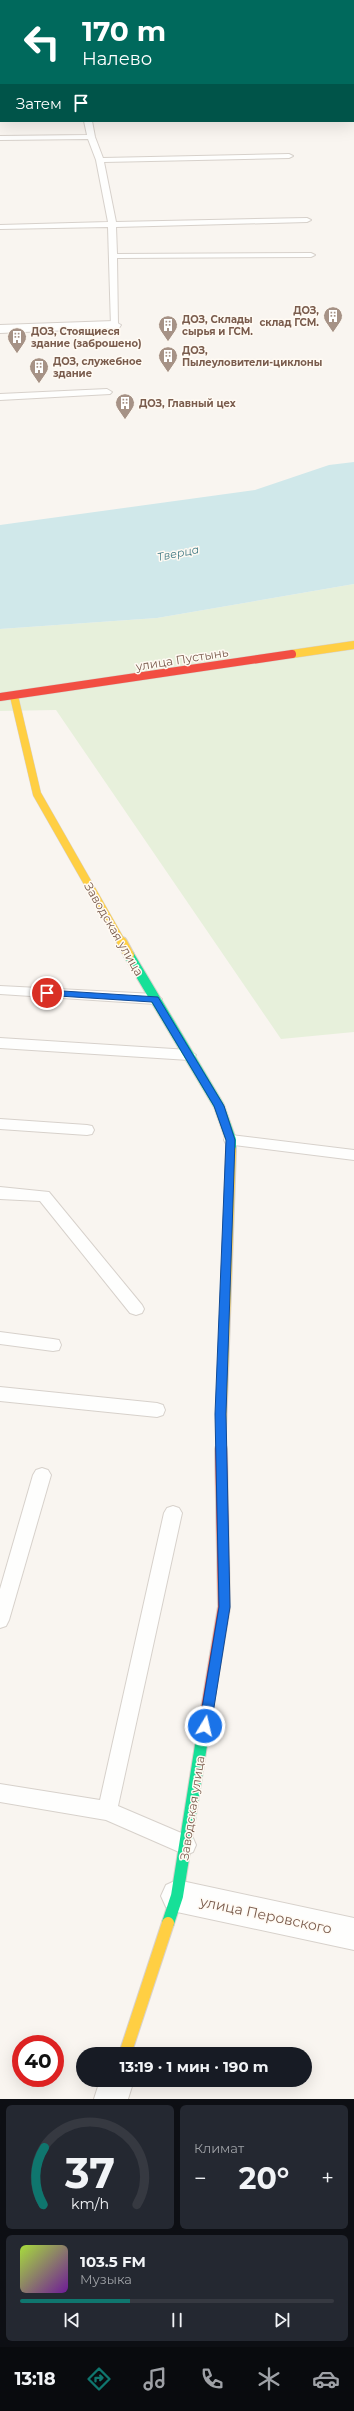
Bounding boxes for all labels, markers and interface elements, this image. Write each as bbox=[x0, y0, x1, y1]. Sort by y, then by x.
text: 170 m bbox=[82, 14, 166, 48]
icon: left bbox=[16, 16, 68, 68]
text: Налево bbox=[82, 48, 152, 70]
icon: arrive bbox=[70, 92, 92, 114]
text: Затем bbox=[16, 94, 62, 113]
place label: ДОЗ, склад ГСМ. bbox=[259, 304, 319, 329]
building icon: ДОЗ, склад ГСМ. bbox=[322, 305, 344, 333]
place label: ДОЗ, Склады сырья и ГСМ. bbox=[182, 313, 253, 338]
building icon: ДОЗ, Склады сырья и ГСМ. bbox=[157, 314, 179, 342]
place label: ДОЗ, Стоящиеся здание (заброшено) bbox=[31, 325, 142, 350]
building icon: ДОЗ, Стоящиеся здание (заброшено) bbox=[6, 326, 28, 354]
place label: ДОЗ, Пылеуловители-циклоны bbox=[182, 344, 322, 369]
building icon: ДОЗ, Пылеуловители-циклоны bbox=[157, 345, 179, 373]
place label: ДОЗ, служебное здание bbox=[53, 355, 142, 380]
building icon: ДОЗ, служебное здание bbox=[28, 356, 50, 384]
building icon: ДОЗ, Главный цех bbox=[114, 392, 136, 420]
place label: ДОЗ, Главный цех bbox=[139, 397, 236, 410]
water label: Тверца bbox=[156, 542, 201, 564]
street label: улица Пустынь bbox=[134, 644, 230, 674]
street label: Заводская улица bbox=[81, 880, 147, 978]
pin bbox=[30, 976, 64, 1010]
icon: arrive bbox=[36, 982, 58, 1004]
position arrow bbox=[184, 1705, 226, 1747]
street label: Заводская улица bbox=[176, 1755, 208, 1861]
street label: улица Перовского bbox=[197, 1892, 334, 1938]
speed limit sign: 40 bbox=[12, 2035, 64, 2087]
text: 13:19 · 1 мин · 190 m bbox=[119, 2057, 269, 2076]
text: Климат bbox=[194, 2140, 244, 2156]
text: 37 bbox=[64, 2148, 115, 2198]
text: 20° bbox=[239, 2160, 289, 2197]
text: − bbox=[194, 2165, 207, 2192]
text: + bbox=[321, 2165, 334, 2192]
text: km/h bbox=[71, 2195, 109, 2213]
text: 103.5 FM bbox=[80, 2252, 146, 2271]
text: Музыка bbox=[80, 2271, 132, 2287]
icon: previous bbox=[61, 2309, 83, 2331]
icon: pause bbox=[166, 2309, 188, 2331]
icon: next bbox=[271, 2309, 293, 2331]
icon: directions bbox=[85, 2365, 113, 2393]
icon: music bbox=[141, 2365, 169, 2393]
icon: phone bbox=[198, 2365, 226, 2393]
icon: climate bbox=[255, 2365, 283, 2393]
icon: car bbox=[312, 2365, 340, 2393]
text: 13:18 bbox=[14, 2368, 56, 2390]

